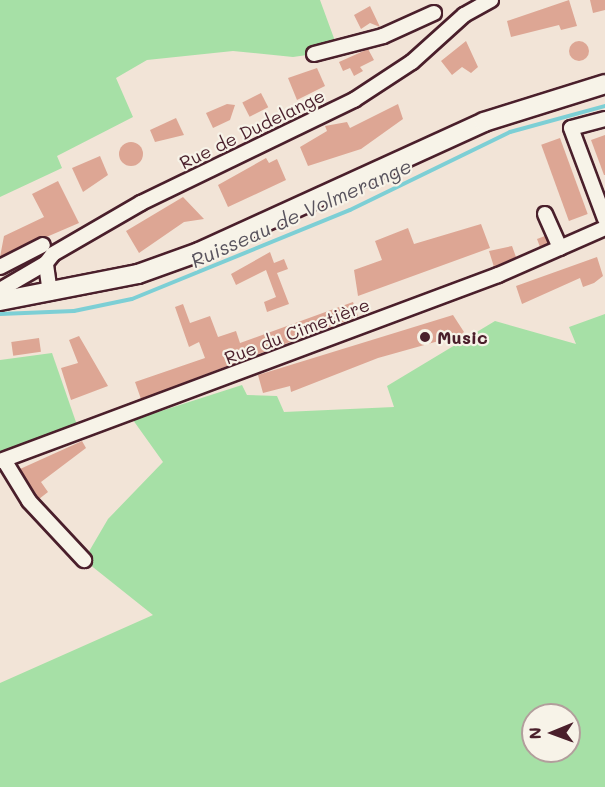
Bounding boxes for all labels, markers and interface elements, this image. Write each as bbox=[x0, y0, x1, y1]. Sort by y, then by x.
street label: Rue de Dudelange bbox=[176, 85, 328, 173]
water label: Ruisseau de Volmerange bbox=[187, 153, 415, 273]
street label: Rue du Cimetière bbox=[221, 293, 373, 369]
place label: Music bbox=[437, 326, 488, 348]
marker: Music bbox=[418, 330, 432, 344]
north arrow bbox=[521, 703, 581, 763]
text: N bbox=[524, 727, 545, 740]

